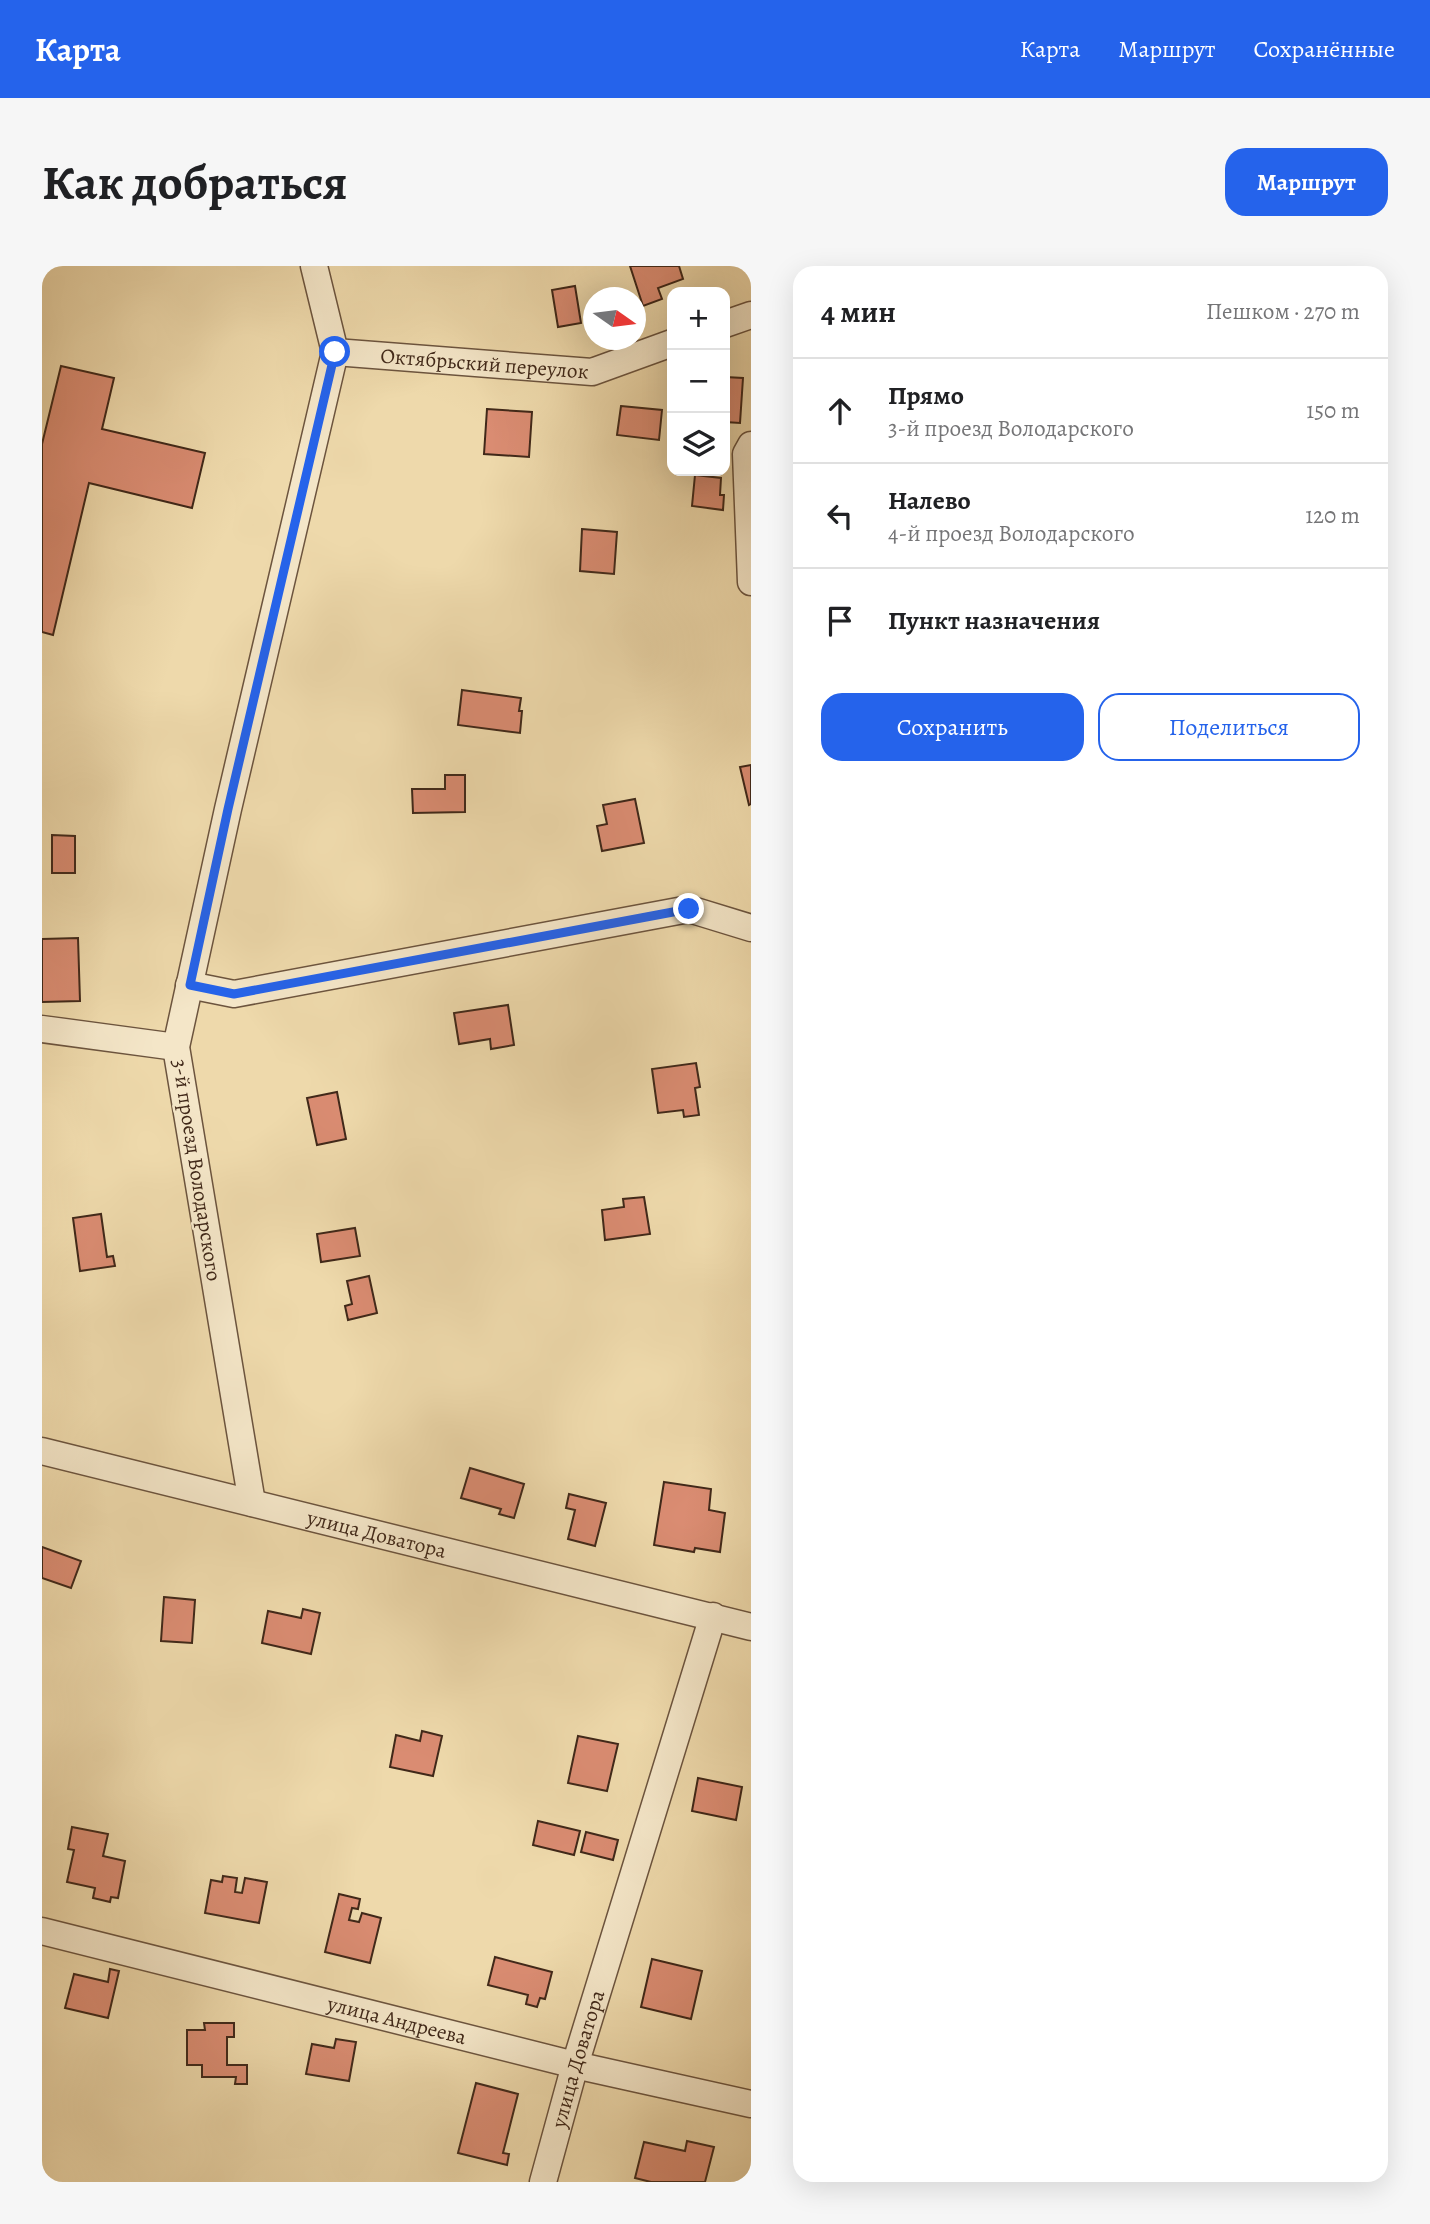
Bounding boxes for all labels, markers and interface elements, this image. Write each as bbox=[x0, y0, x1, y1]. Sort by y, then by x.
text: Карта bbox=[35, 27, 121, 72]
text: Карта bbox=[1020, 33, 1080, 65]
text: Маршрут bbox=[1118, 33, 1216, 65]
text: Сохранённые bbox=[1254, 33, 1395, 65]
button: Маршрут bbox=[1225, 148, 1388, 216]
text: Как добраться bbox=[42, 149, 348, 216]
north arrow bbox=[583, 287, 646, 350]
map controls bbox=[667, 287, 730, 476]
button: + bbox=[667, 287, 730, 350]
text: 4 мин bbox=[821, 292, 896, 332]
text: Пешком · 270 m bbox=[1206, 296, 1360, 327]
route start bbox=[319, 336, 350, 367]
street label: Октябрьский переулок bbox=[379, 342, 590, 386]
button: − bbox=[667, 350, 730, 413]
text: Прямо bbox=[888, 378, 964, 413]
icon: ahead bbox=[821, 392, 859, 430]
text: 150 m bbox=[1306, 395, 1360, 426]
button: layers bbox=[667, 413, 730, 476]
text: 3-й проезд Володарского bbox=[888, 413, 1134, 444]
text: Налево bbox=[888, 483, 971, 518]
icon: left bbox=[821, 497, 859, 535]
text: 120 m bbox=[1305, 500, 1360, 531]
text: 4-й проезд Володарского bbox=[888, 518, 1135, 549]
icon: arrive bbox=[821, 602, 859, 640]
text: Пункт назначения bbox=[888, 603, 1100, 638]
button: Сохранить bbox=[821, 693, 1084, 761]
button: Поделиться bbox=[1098, 693, 1360, 761]
route end bbox=[673, 893, 704, 924]
street label: 3-й проезд Володарского bbox=[166, 1057, 228, 1283]
street label: улица Доватора bbox=[303, 1503, 450, 1565]
street label: улица Доватора bbox=[544, 1986, 611, 2132]
street label: улица Андреева bbox=[324, 1989, 470, 2051]

